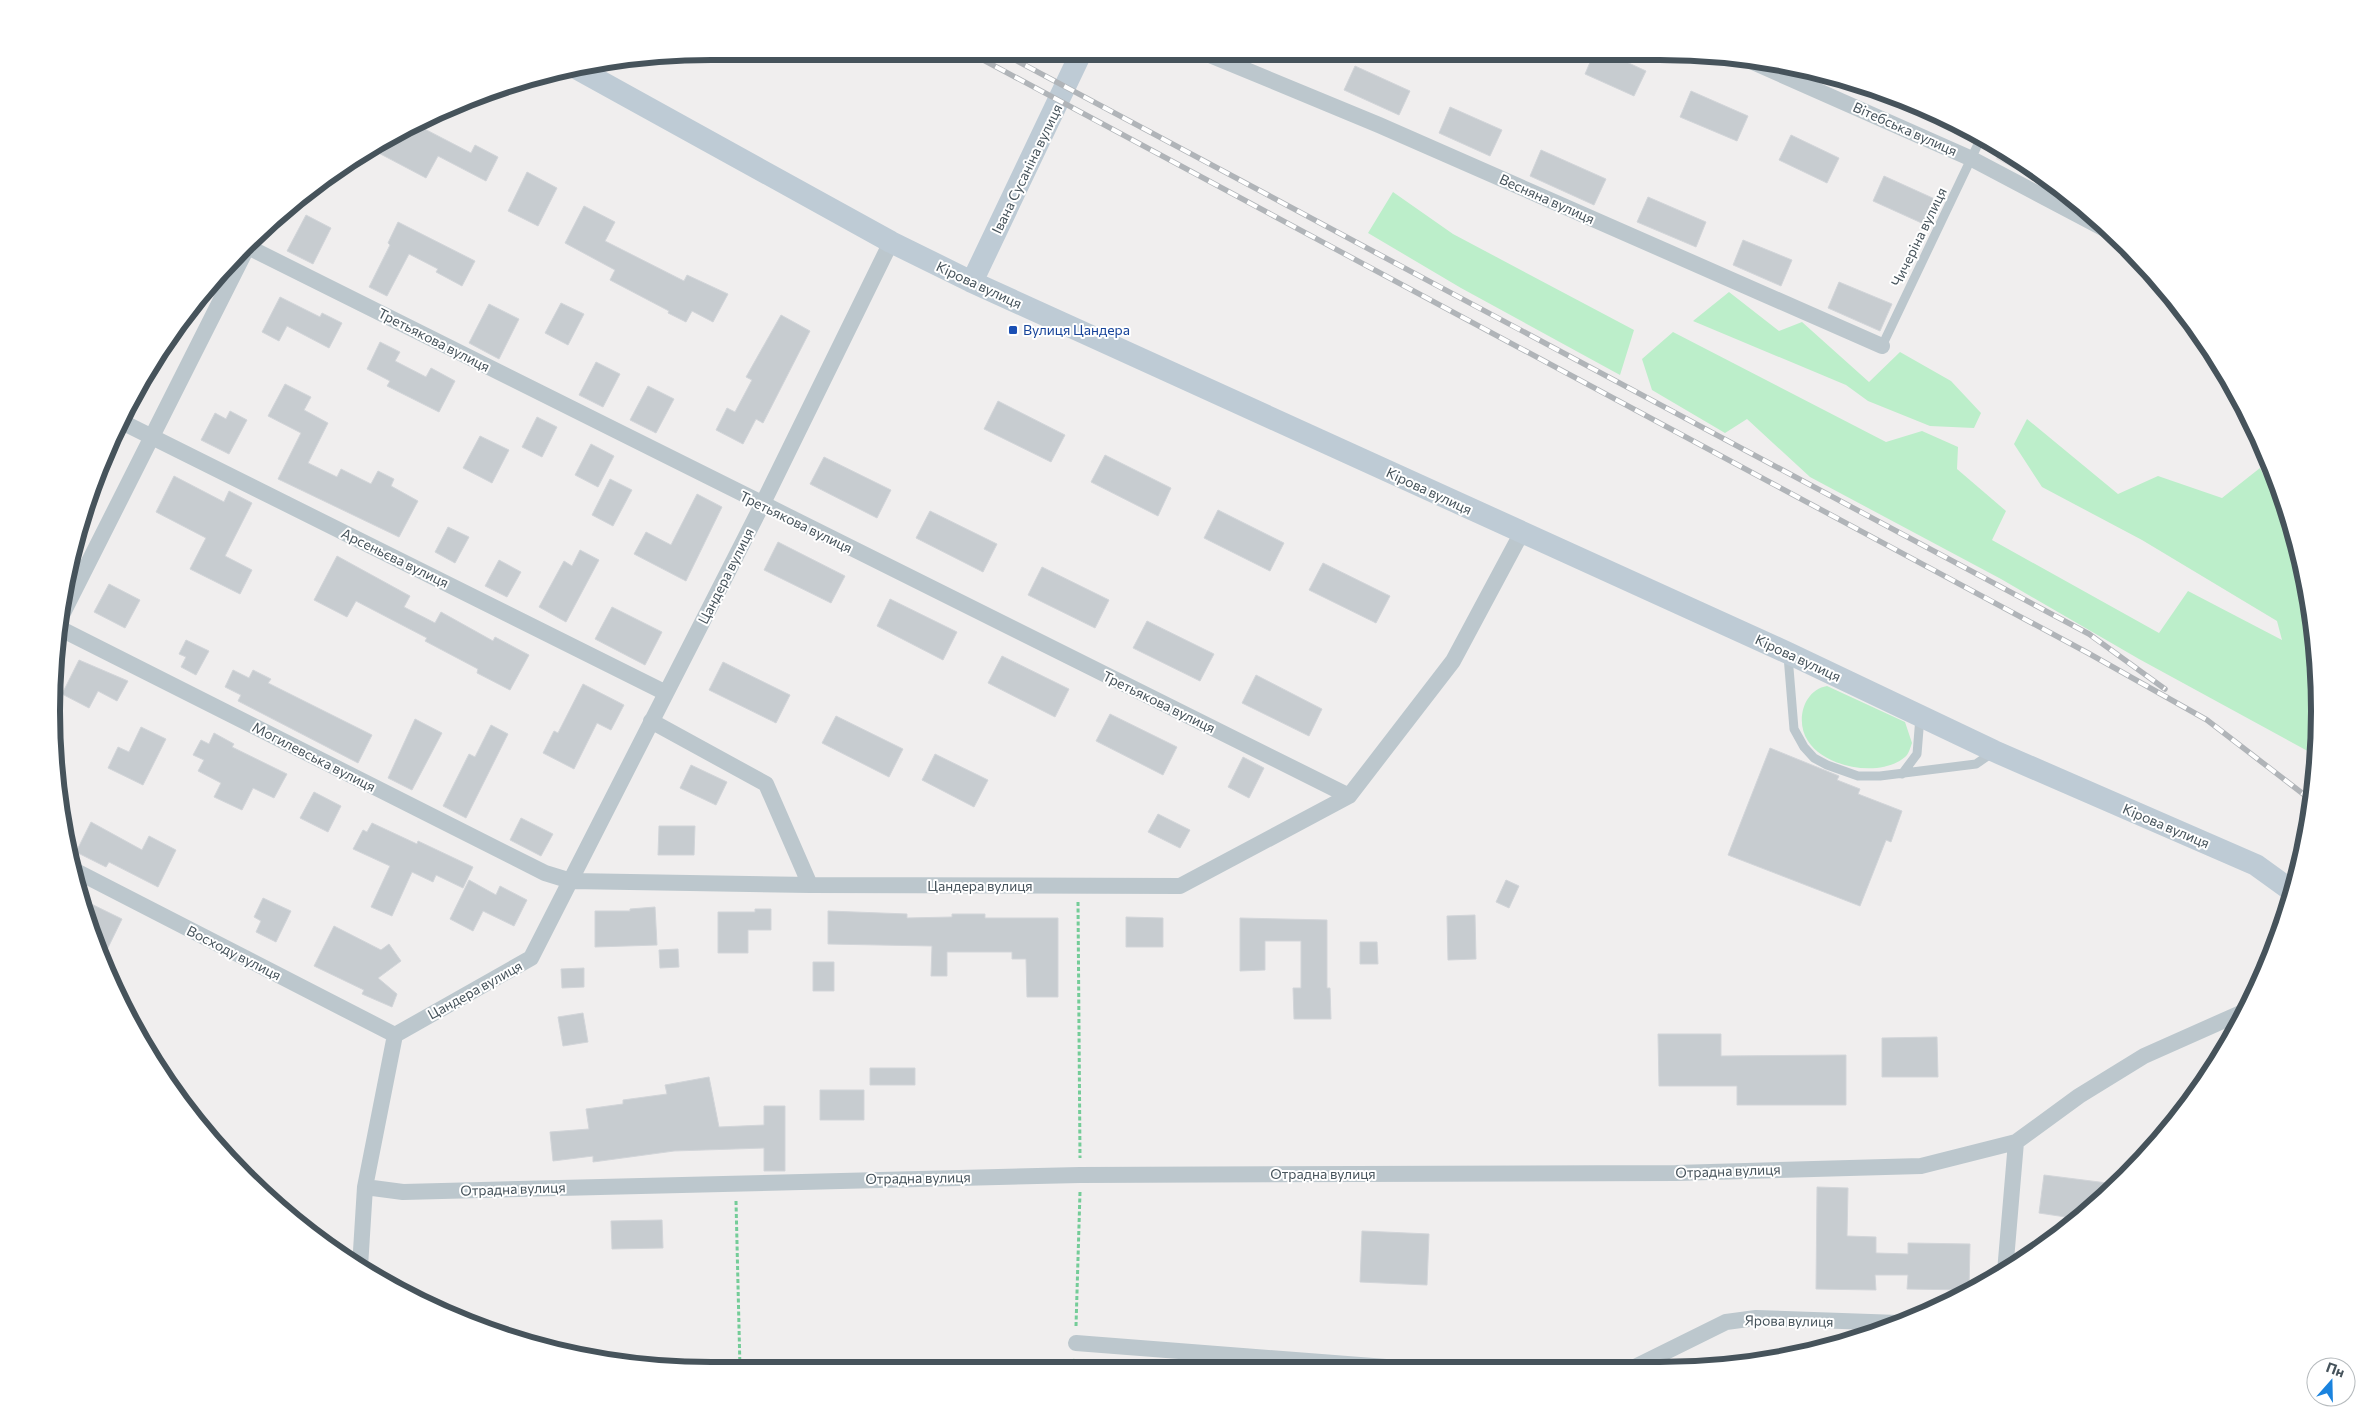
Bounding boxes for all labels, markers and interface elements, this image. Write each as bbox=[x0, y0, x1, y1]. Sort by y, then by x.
street label: Вітебська вулиця bbox=[1850, 98, 1960, 159]
street label: Івана Сусаніна вулиця bbox=[988, 101, 1065, 236]
street label: Весняна вулиця bbox=[1497, 170, 1597, 227]
street label: Чичеріна вулиця bbox=[1887, 185, 1950, 289]
street label: Кірова вулиця bbox=[934, 257, 1025, 312]
street label: Третьякова вулиця bbox=[375, 304, 493, 375]
place label: Вулиця Цандера bbox=[1023, 321, 1130, 338]
marker: Вулиця Цандера bbox=[1007, 324, 1019, 336]
street label: Кірова вулиця bbox=[1384, 463, 1475, 518]
street label: Третьякова вулиця bbox=[737, 487, 855, 556]
street label: Арсеньєва вулиця bbox=[339, 524, 452, 591]
street label: Цандера вулиця bbox=[694, 525, 757, 627]
street label: Кірова вулиця bbox=[1753, 630, 1844, 685]
street label: Третьякова вулиця bbox=[1100, 667, 1218, 736]
street label: Могилевська вулиця bbox=[250, 718, 379, 795]
street label: Кірова вулиця bbox=[2120, 800, 2212, 851]
street label: Цандера вулиця bbox=[927, 877, 1033, 894]
street label: Восходу вулиця bbox=[184, 921, 284, 984]
street label: Цандера вулиця bbox=[425, 957, 525, 1023]
street label: Отрадна вулиця bbox=[1675, 1160, 1781, 1181]
street label: Отрадна вулиця bbox=[1270, 1165, 1376, 1182]
street label: Отрадна вулиця bbox=[865, 1168, 971, 1187]
street label: Отрадна вулиця bbox=[460, 1178, 566, 1199]
street label: Ярова вулиця bbox=[1744, 1311, 1834, 1330]
north arrow bbox=[2306, 1357, 2356, 1407]
text: Пн bbox=[2324, 1358, 2347, 1380]

